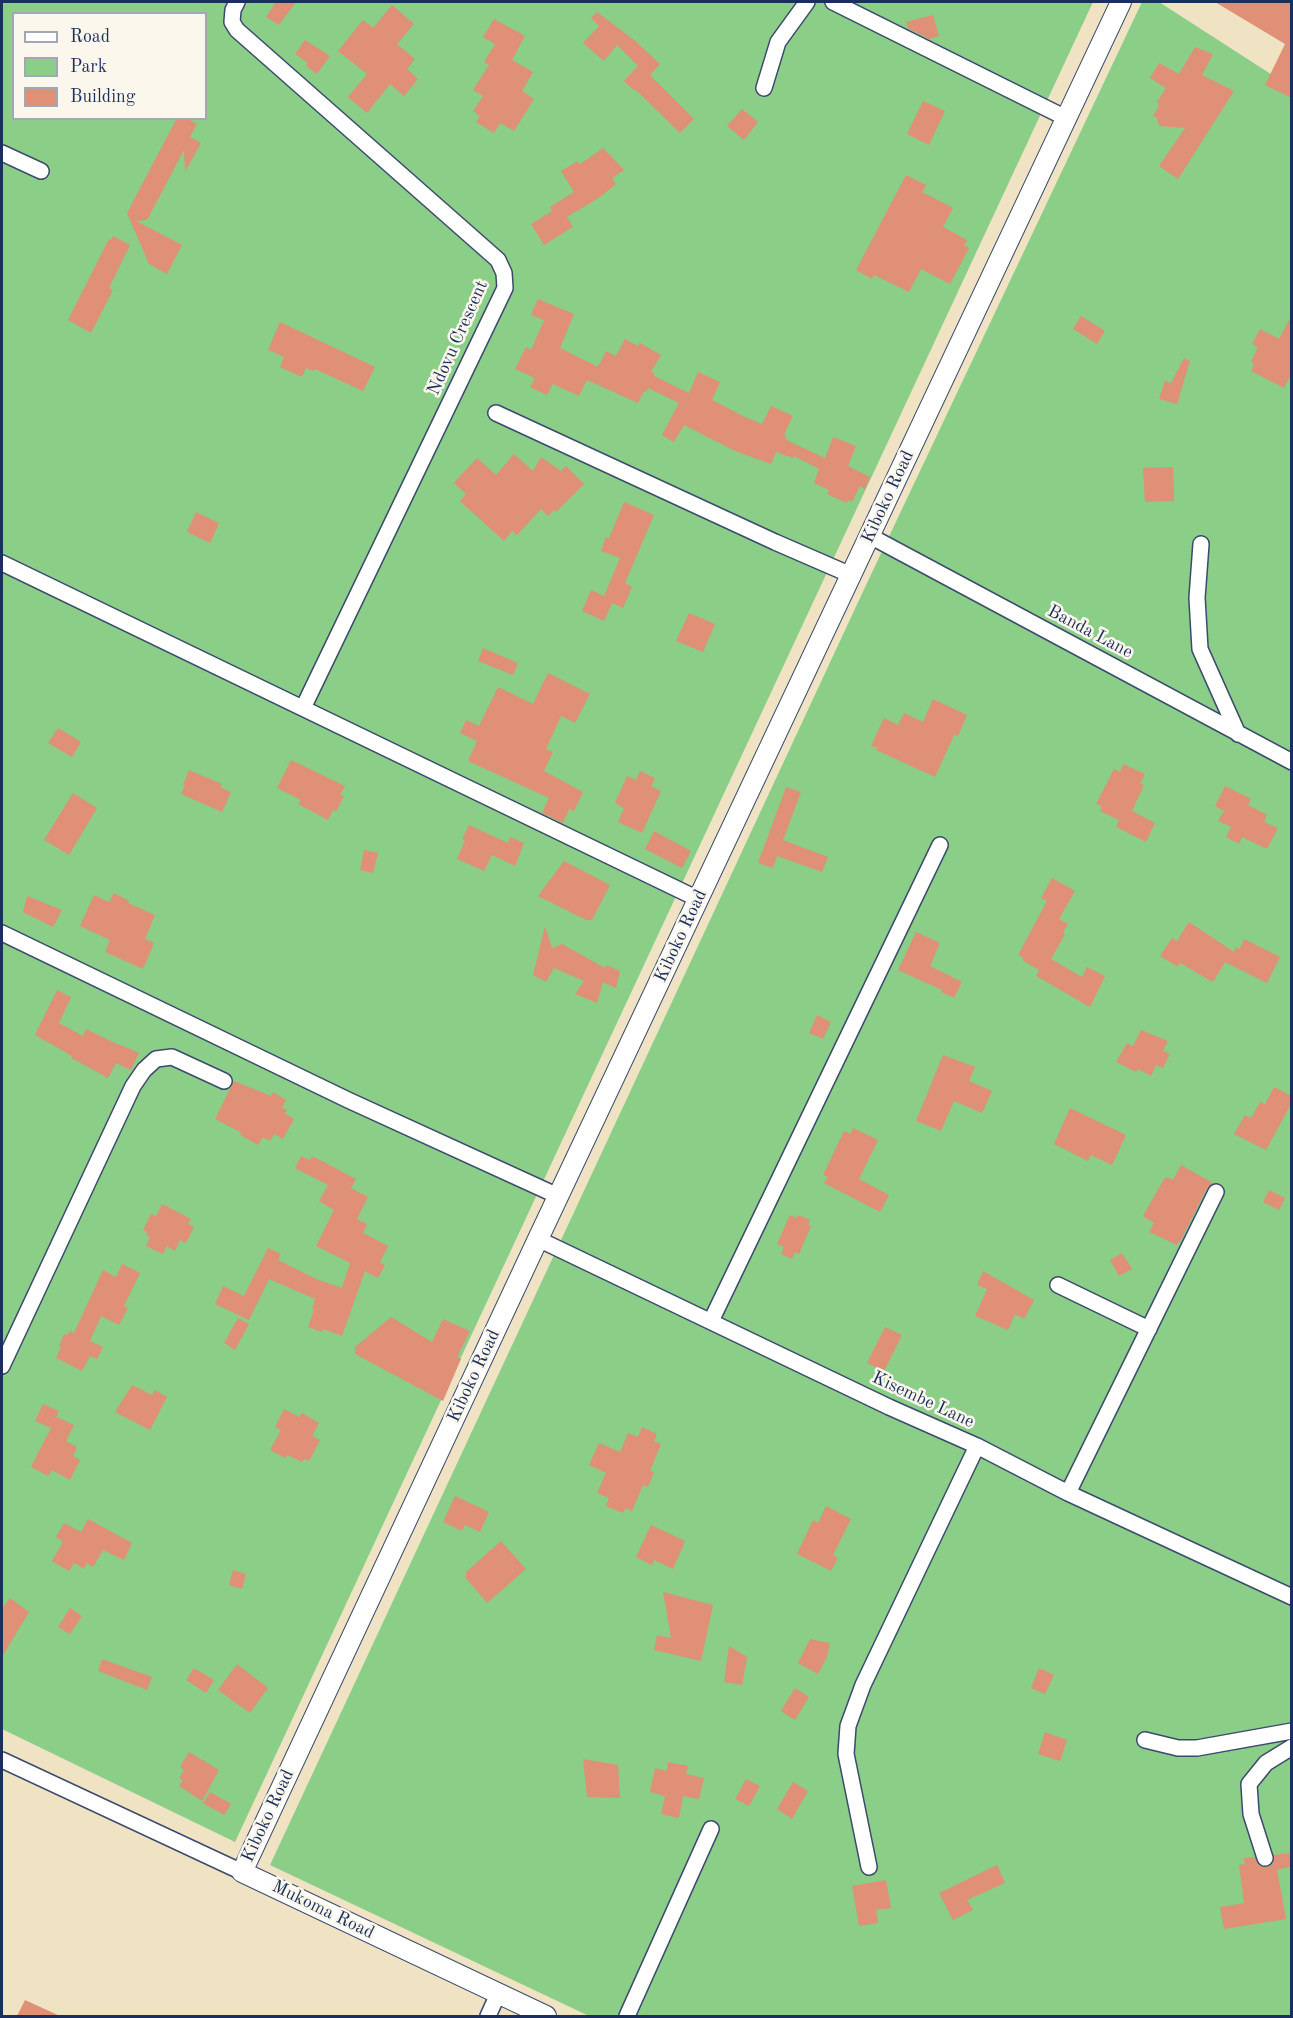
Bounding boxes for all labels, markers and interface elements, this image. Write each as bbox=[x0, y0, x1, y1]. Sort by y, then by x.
legend bbox=[12, 12, 207, 120]
text: Road bbox=[70, 28, 110, 46]
text: Park bbox=[70, 58, 107, 76]
text: Building bbox=[70, 88, 135, 106]
street label: Ndovu Crescent bbox=[423, 277, 493, 399]
street label: Kiboko Road bbox=[857, 447, 919, 547]
street label: Banda Lane bbox=[1044, 601, 1136, 663]
street label: Kiboko Road bbox=[650, 886, 712, 986]
street label: Kiboko Road bbox=[443, 1326, 505, 1426]
street label: Kisembe Lane bbox=[868, 1367, 978, 1433]
street label: Kiboko Road bbox=[237, 1766, 299, 1866]
street label: Mukoma Road bbox=[268, 1876, 378, 1944]

